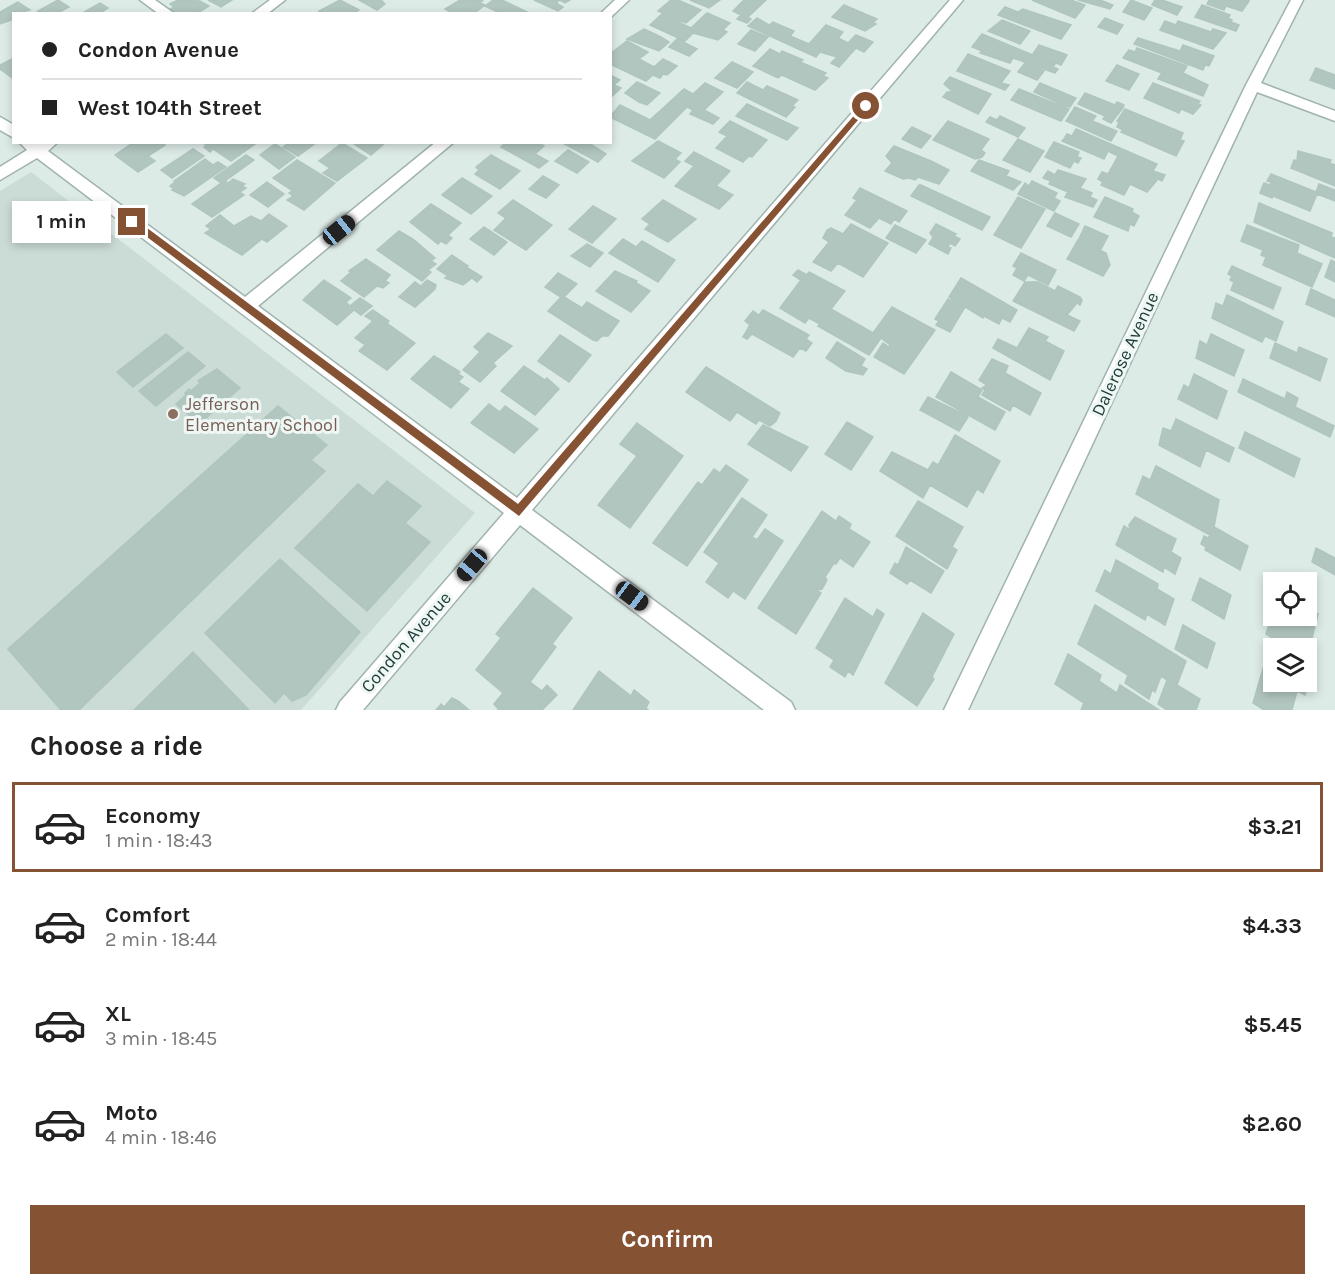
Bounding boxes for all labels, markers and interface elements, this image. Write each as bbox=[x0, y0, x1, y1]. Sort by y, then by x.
text: Condon Avenue bbox=[78, 37, 239, 63]
route start bbox=[852, 92, 879, 119]
text: West 104th Street bbox=[78, 95, 262, 121]
callout: 1 min bbox=[12, 201, 111, 243]
route end bbox=[118, 208, 145, 235]
text: 1 min bbox=[36, 210, 87, 233]
car bbox=[319, 212, 359, 248]
street label: Dalerose Avenue bbox=[1087, 288, 1163, 420]
place label: Jefferson Elementary School bbox=[185, 393, 338, 436]
marker: Jefferson Elementary School bbox=[166, 407, 180, 421]
car bbox=[454, 545, 490, 585]
map controls bbox=[1263, 572, 1317, 692]
button: locate bbox=[1263, 572, 1317, 626]
car bbox=[612, 578, 652, 614]
street label: Condon Avenue bbox=[356, 587, 456, 697]
button: layers bbox=[1263, 638, 1317, 692]
text: Choose a ride bbox=[30, 730, 203, 762]
icon: car bbox=[33, 800, 87, 854]
text: Economy bbox=[105, 803, 200, 829]
text: $3.21 bbox=[1247, 814, 1302, 840]
text: 1 min · 18:43 bbox=[105, 829, 213, 852]
icon: car bbox=[33, 899, 87, 953]
text: Comfort bbox=[105, 902, 190, 928]
text: $4.33 bbox=[1242, 913, 1302, 939]
text: 2 min · 18:44 bbox=[105, 928, 217, 951]
icon: car bbox=[33, 998, 87, 1052]
text: XL bbox=[105, 1001, 131, 1027]
text: $5.45 bbox=[1243, 1012, 1302, 1038]
text: 3 min · 18:45 bbox=[105, 1027, 217, 1050]
icon: car bbox=[33, 1097, 87, 1151]
text: Moto bbox=[105, 1100, 158, 1126]
text: $2.60 bbox=[1242, 1111, 1302, 1137]
text: 4 min · 18:46 bbox=[105, 1126, 217, 1149]
button: Confirm bbox=[30, 1205, 1305, 1274]

